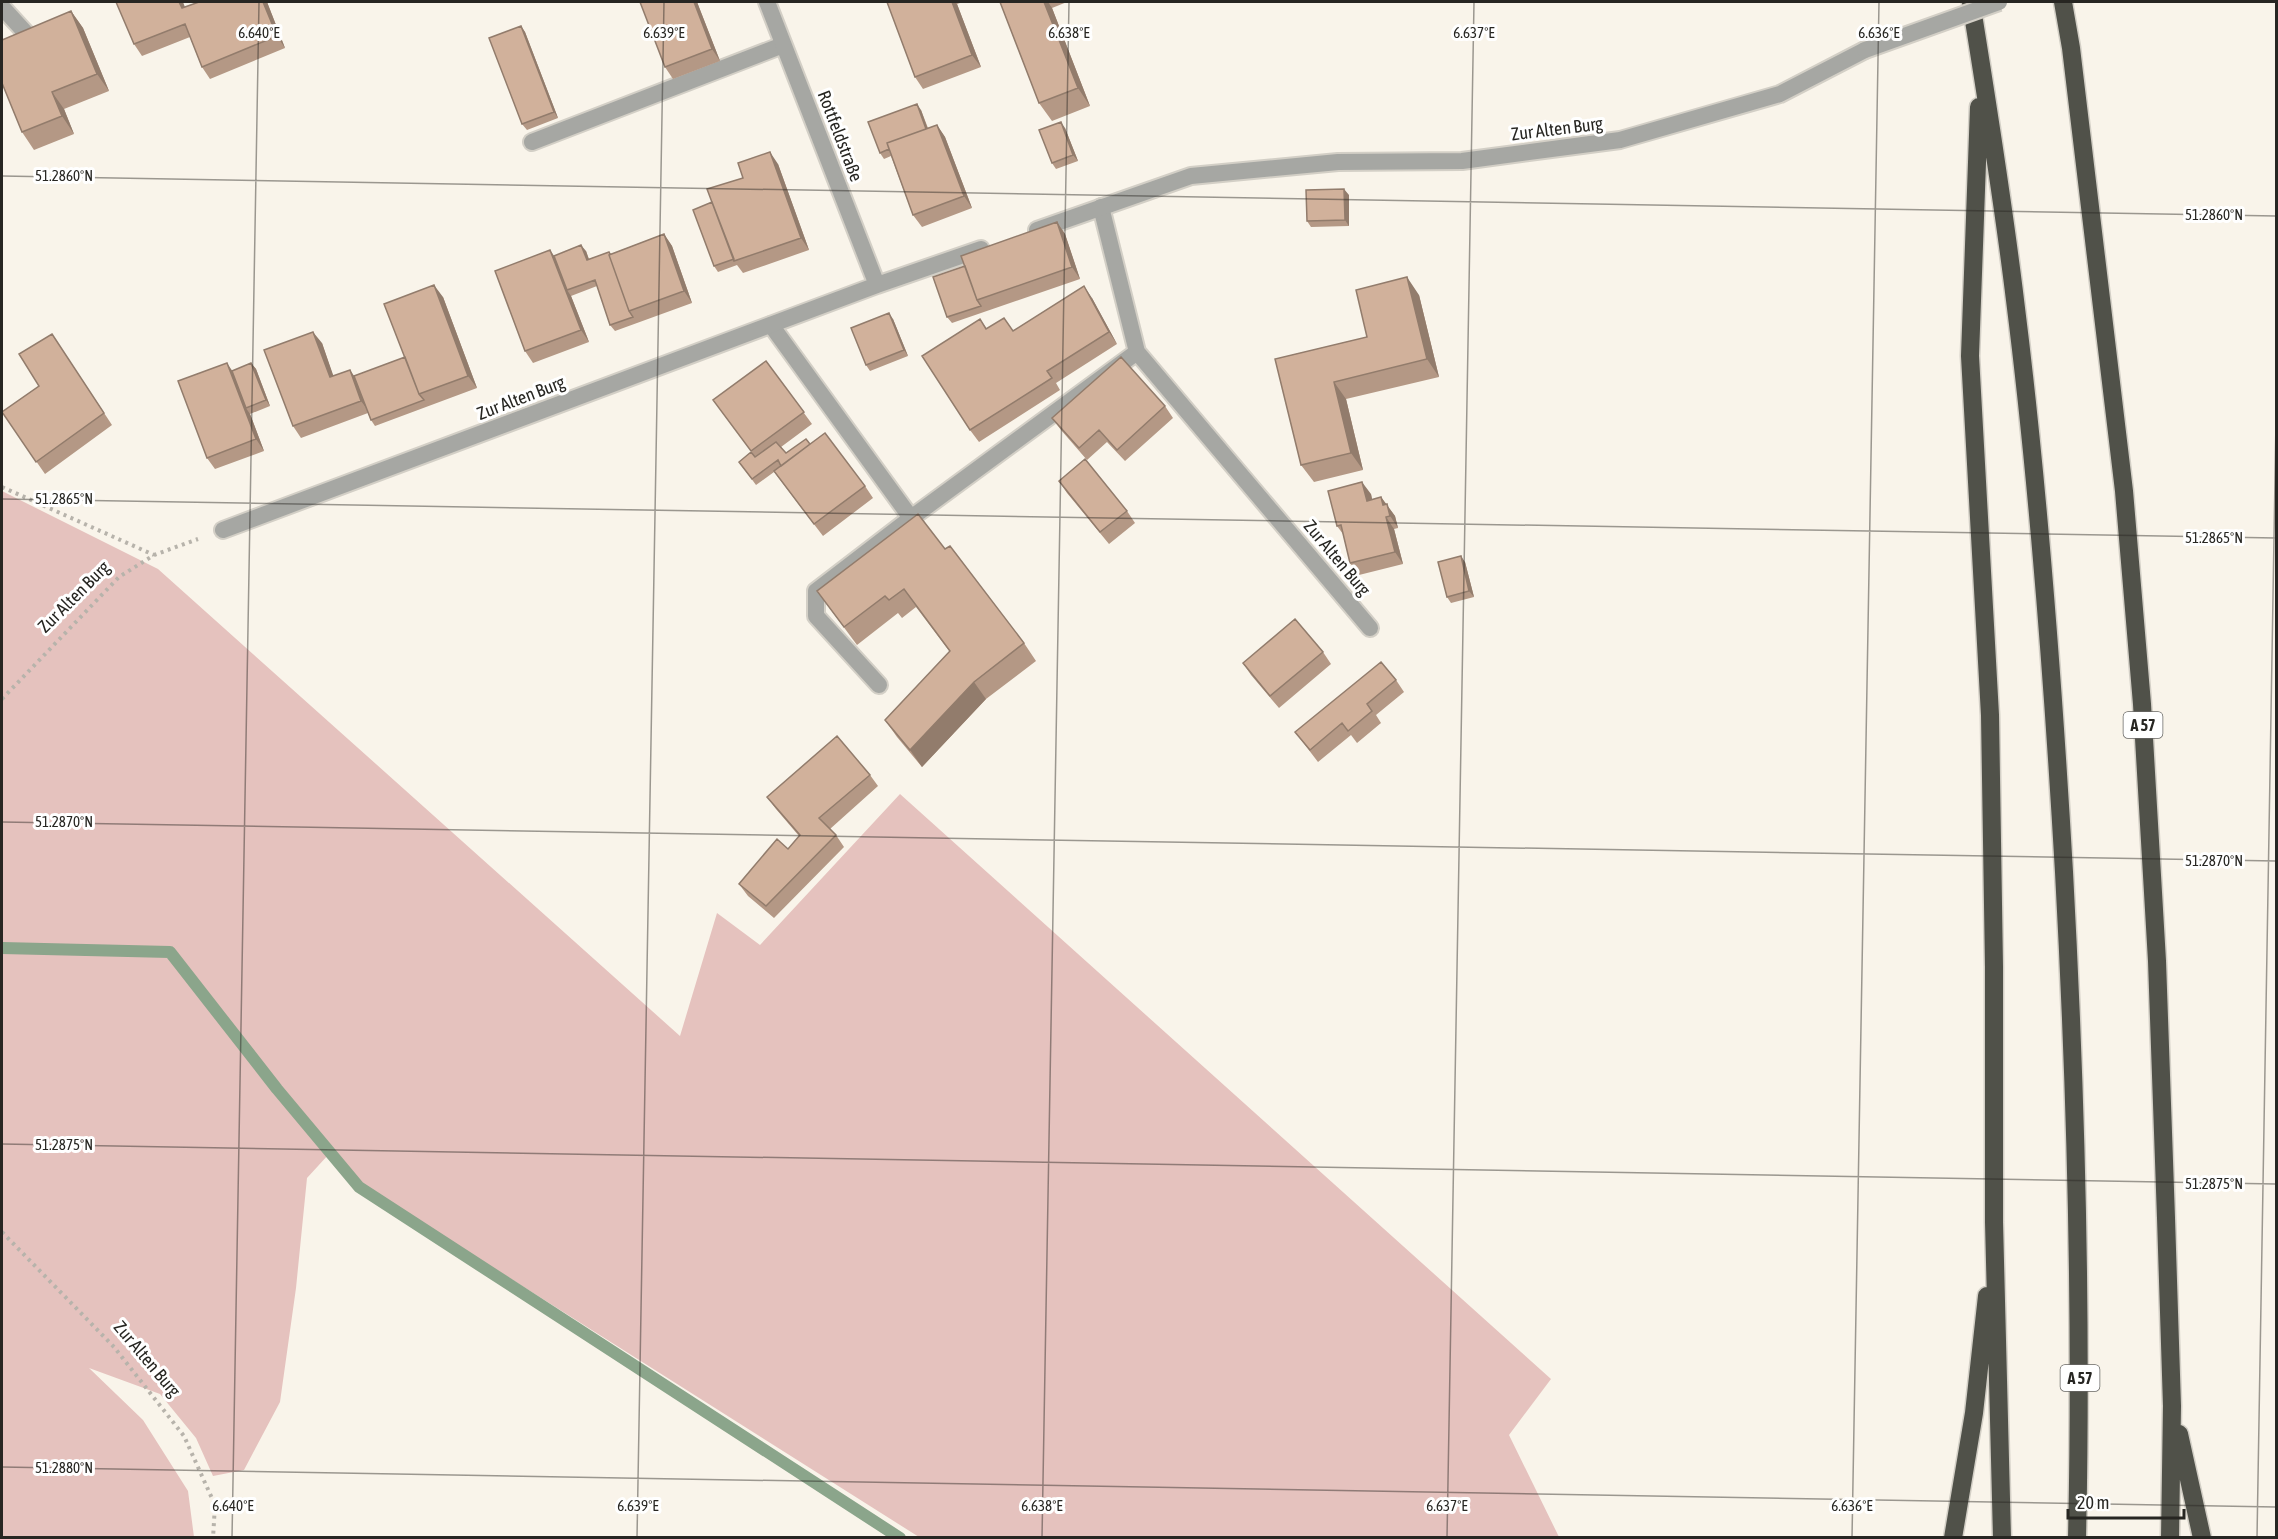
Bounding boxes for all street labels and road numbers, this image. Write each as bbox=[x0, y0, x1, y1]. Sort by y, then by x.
street label: Rottfeldstraße bbox=[814, 87, 867, 184]
street label: Zur Alten Burg bbox=[1510, 112, 1604, 145]
street label: Zur Alten Burg bbox=[474, 371, 568, 424]
street label: Zur Alten Burg bbox=[1300, 516, 1375, 600]
street label: Zur Alten Burg bbox=[34, 556, 114, 637]
road number: A 57 bbox=[2124, 712, 2162, 738]
street label: Zur Alten Burg bbox=[110, 1317, 185, 1401]
road number: A 57 bbox=[2060, 1365, 2100, 1391]

